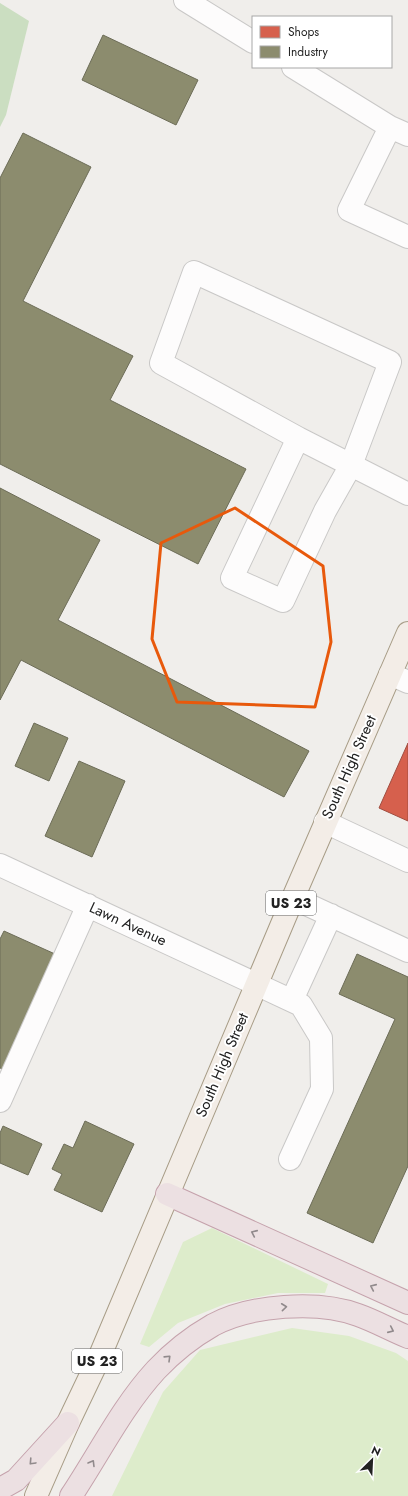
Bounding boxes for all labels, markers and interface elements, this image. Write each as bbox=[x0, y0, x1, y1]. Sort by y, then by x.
legend bbox=[252, 16, 392, 68]
text: Shops bbox=[288, 23, 319, 41]
text: Industry bbox=[288, 43, 329, 61]
street label: South High Street bbox=[316, 711, 382, 822]
road number: US 23 bbox=[266, 891, 316, 915]
street label: Lawn Avenue bbox=[86, 896, 171, 952]
street label: South High Street bbox=[190, 1009, 254, 1121]
one-way arrow bbox=[251, 1230, 258, 1238]
one-way arrow bbox=[369, 1284, 377, 1292]
one-way arrow bbox=[281, 1303, 287, 1312]
one-way arrow bbox=[388, 1325, 395, 1333]
road number: US 23 bbox=[72, 1349, 122, 1373]
one-way arrow bbox=[163, 1355, 171, 1363]
north arrow bbox=[352, 1440, 392, 1480]
text: N bbox=[369, 1442, 383, 1460]
one-way arrow bbox=[30, 1458, 37, 1465]
one-way arrow bbox=[87, 1460, 95, 1467]

